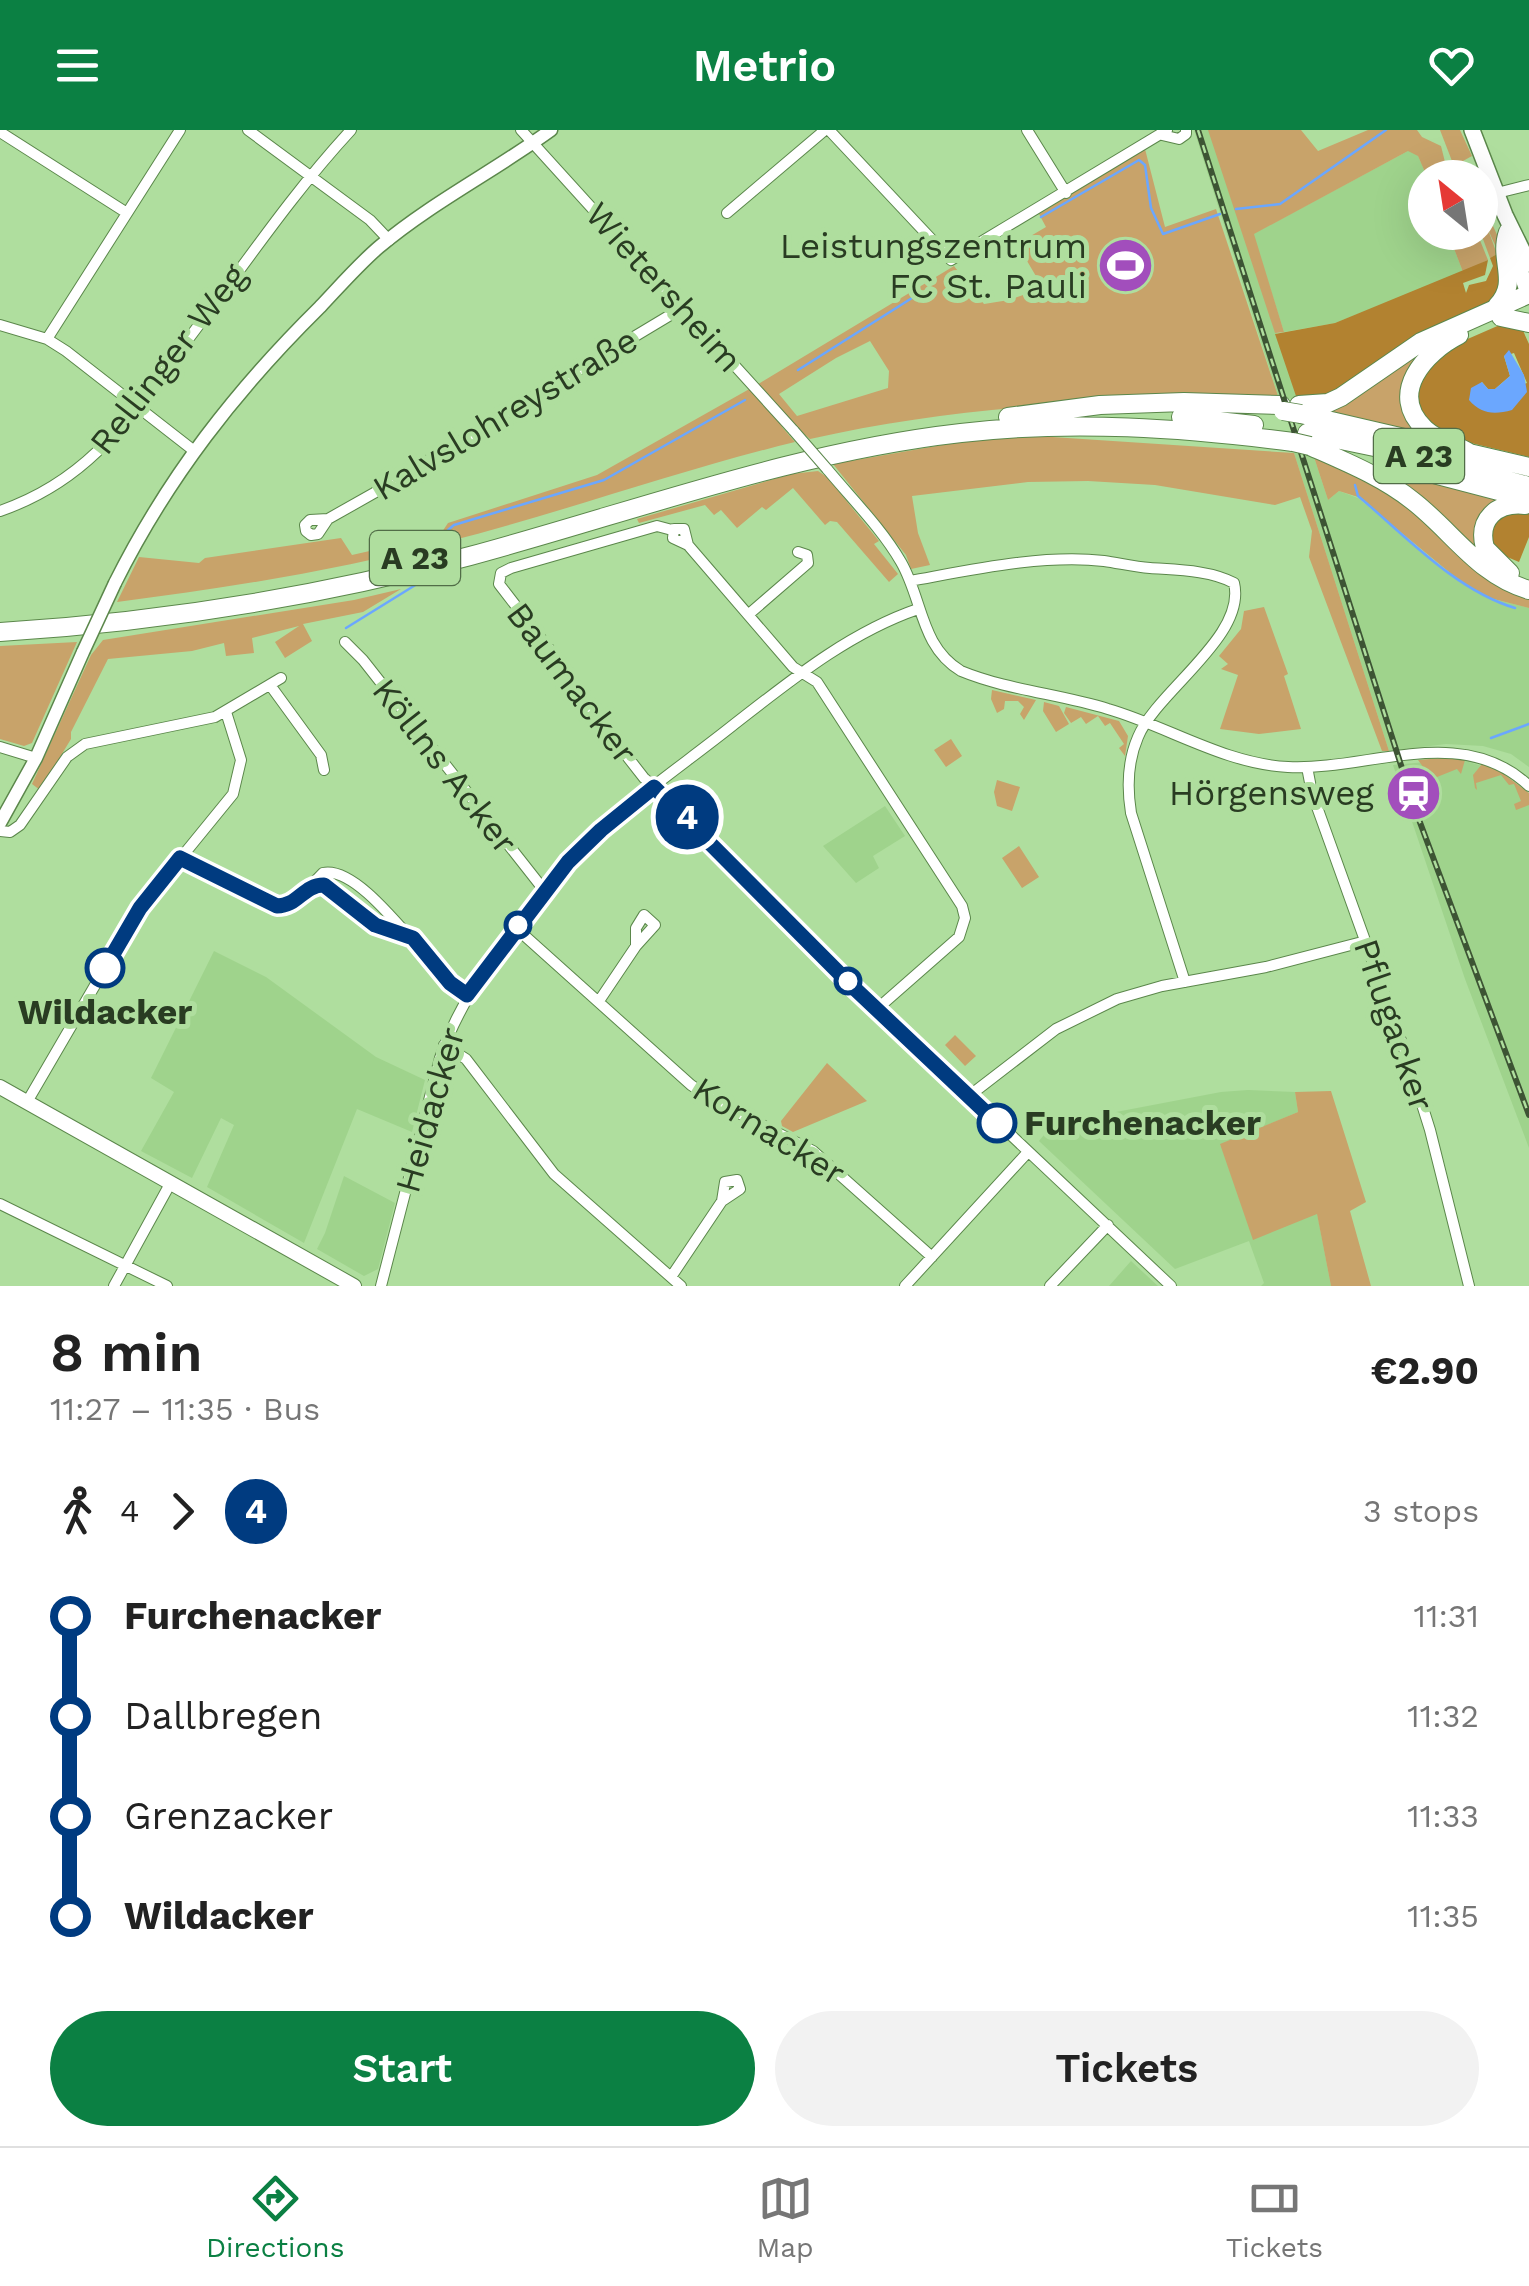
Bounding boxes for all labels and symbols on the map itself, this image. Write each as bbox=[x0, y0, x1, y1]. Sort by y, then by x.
north arrow bbox=[1408, 160, 1498, 250]
street label: Wietersheim bbox=[577, 193, 751, 381]
place label: Leistungszentrum FC St. Pauli bbox=[780, 225, 1087, 307]
sports icon: Leistungszentrum FC St. Pauli bbox=[1096, 236, 1156, 296]
street label: Rellinger Weg bbox=[81, 255, 256, 463]
street label: Kalvslohreystraße bbox=[365, 318, 645, 510]
road number: A 23 bbox=[1374, 429, 1464, 483]
road number: A 23 bbox=[370, 531, 460, 585]
street label: Baumacker bbox=[498, 594, 646, 772]
street label: Köllns Acker bbox=[364, 670, 526, 862]
station icon: Hörgensweg bbox=[1383, 763, 1443, 823]
place label: Hörgensweg bbox=[1169, 772, 1374, 814]
line badge: 4 bbox=[654, 784, 720, 850]
unlabelled marker bbox=[505, 912, 531, 938]
street label: Pflugacker bbox=[1345, 933, 1443, 1117]
marker: Wildacker bbox=[86, 949, 124, 987]
unlabelled marker bbox=[835, 968, 861, 994]
place label: Wildacker bbox=[18, 991, 192, 1033]
street label: Heidacker bbox=[386, 1023, 474, 1197]
street label: Kornacker bbox=[685, 1068, 853, 1194]
place label: Furchenacker bbox=[1024, 1102, 1261, 1144]
marker: Furchenacker bbox=[978, 1104, 1016, 1142]

